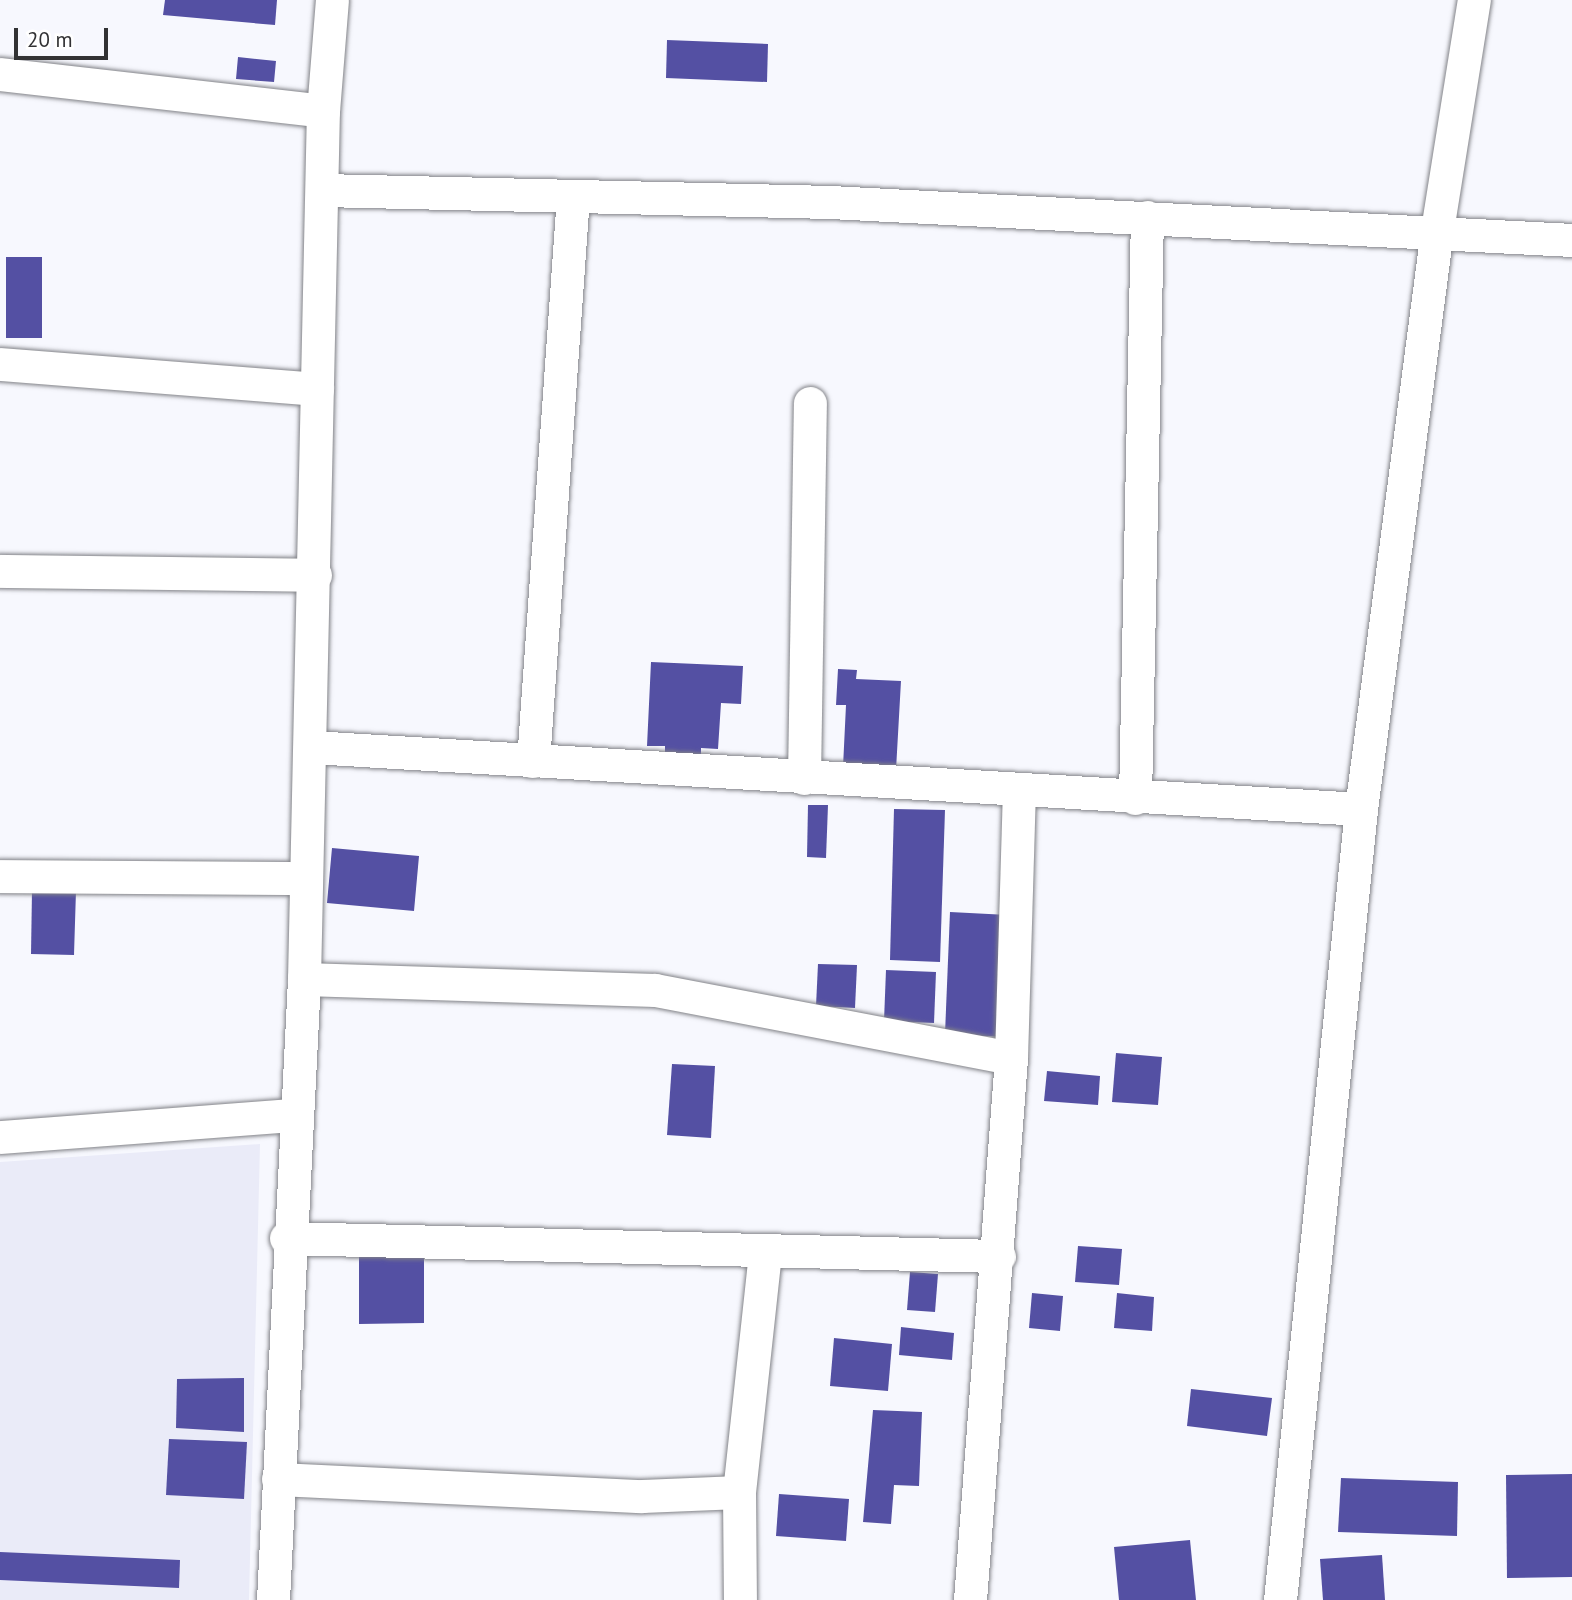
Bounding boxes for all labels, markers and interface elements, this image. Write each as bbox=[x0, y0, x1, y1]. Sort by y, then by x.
scale bar bbox=[18, 14, 112, 58]
text: 20 m bbox=[27, 26, 73, 53]

